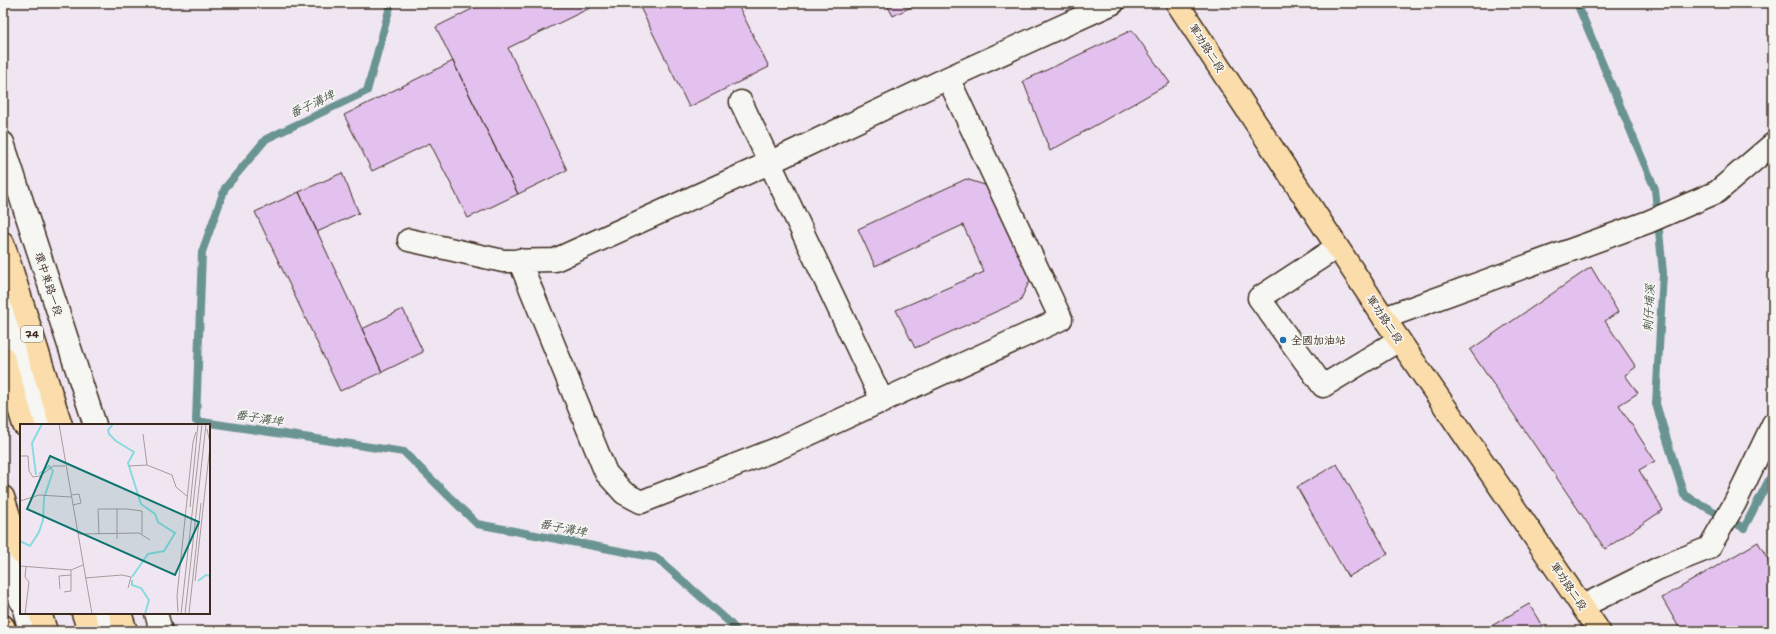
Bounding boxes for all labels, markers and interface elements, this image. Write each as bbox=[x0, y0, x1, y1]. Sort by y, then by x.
street label: 軍功路二段 bbox=[1185, 21, 1228, 75]
water label: 番子溝埤 bbox=[287, 86, 338, 121]
street label: 環中東路一段 bbox=[31, 250, 66, 318]
water label: 刺仔埔溪 bbox=[1640, 283, 1658, 332]
street label: 軍功路二段 bbox=[1363, 292, 1406, 346]
road number: 74 bbox=[21, 326, 43, 342]
place label: 全國加油站 bbox=[1291, 333, 1346, 348]
marker: 全國加油站 bbox=[1278, 335, 1288, 345]
water label: 番子溝埤 bbox=[234, 406, 285, 430]
inset map bbox=[20, 424, 210, 614]
water label: 番子溝埤 bbox=[538, 516, 589, 541]
street label: 軍功路二段 bbox=[1547, 559, 1590, 613]

